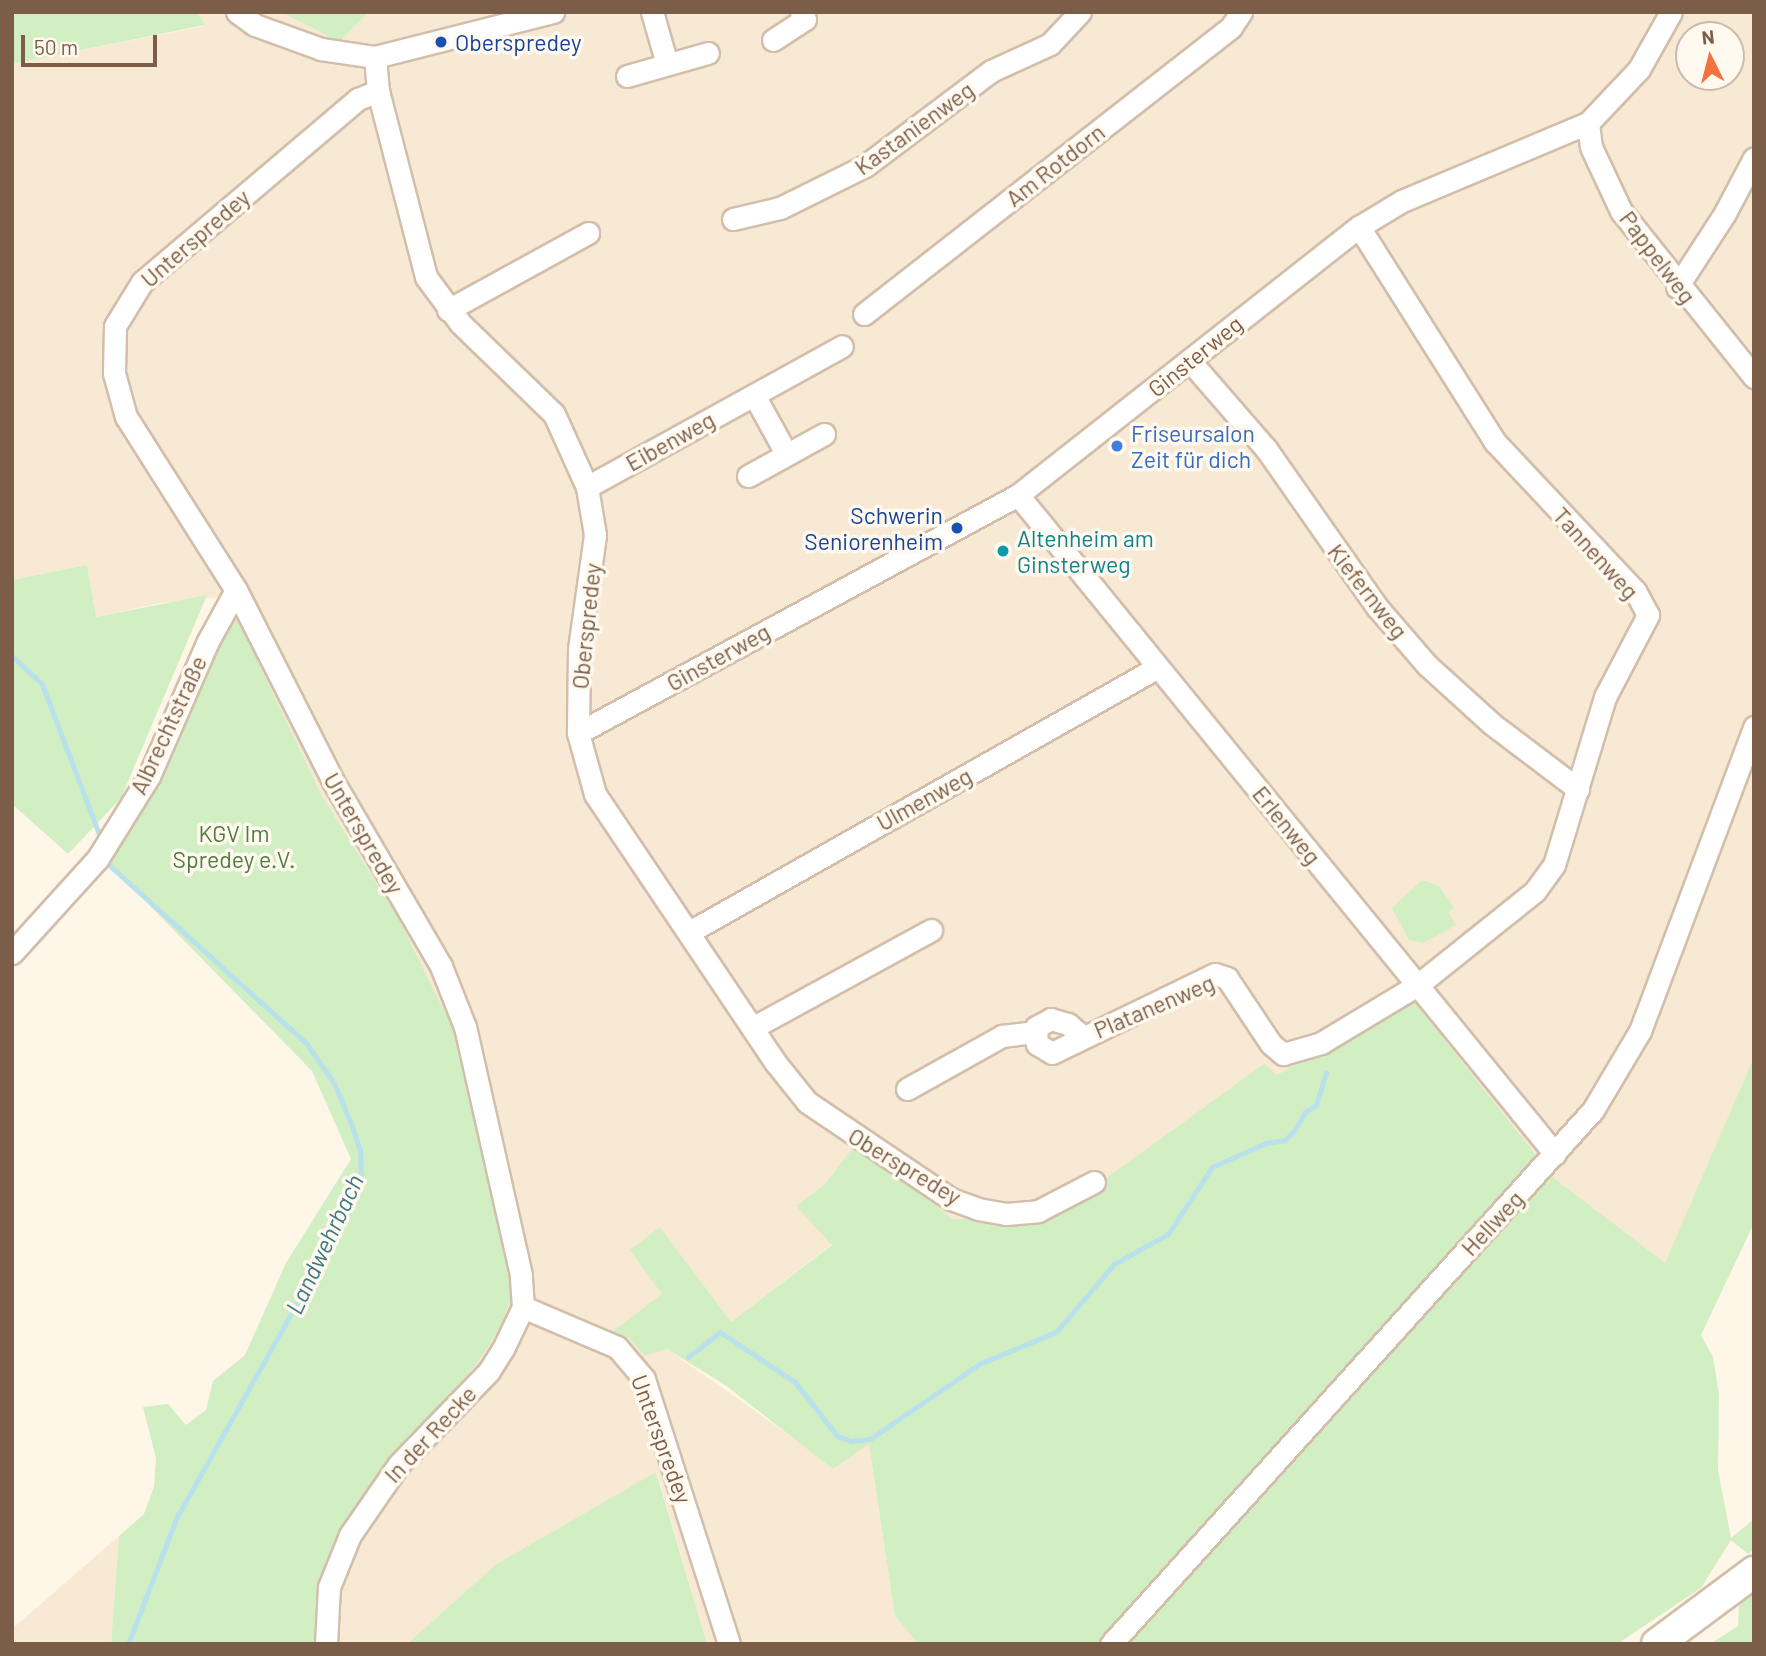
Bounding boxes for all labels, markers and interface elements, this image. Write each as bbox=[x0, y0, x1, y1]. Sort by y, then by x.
scale bar bbox=[24, 21, 161, 65]
north arrow bbox=[1675, 21, 1745, 91]
text: N bbox=[1700, 25, 1715, 49]
place label: Oberspredey bbox=[455, 28, 582, 56]
text: 50 m bbox=[34, 34, 78, 59]
marker: Oberspredey bbox=[433, 34, 449, 50]
street label: Kastanienweg bbox=[849, 76, 979, 180]
street label: Am Rotdorn bbox=[1000, 118, 1110, 212]
street label: Unterspredey bbox=[135, 183, 255, 293]
street label: Pappelweg bbox=[1614, 205, 1702, 309]
street label: Ginsterweg bbox=[1142, 310, 1248, 402]
street label: Eibenweg bbox=[621, 405, 719, 477]
place label: Friseursalon Zeit für dich bbox=[1131, 419, 1255, 473]
marker: Friseursalon Zeit für dich bbox=[1109, 438, 1125, 454]
place label: Schwerin Seniorenheim bbox=[804, 501, 943, 555]
street label: Tannenweg bbox=[1547, 501, 1645, 605]
marker: Schwerin Seniorenheim bbox=[949, 520, 965, 536]
place label: Altenheim am Ginsterweg bbox=[1017, 524, 1154, 578]
street label: Kiefernweg bbox=[1322, 538, 1414, 644]
marker: Altenheim am Ginsterweg bbox=[995, 543, 1011, 559]
street label: Oberspredey bbox=[566, 562, 606, 690]
street label: Ginsterweg bbox=[662, 617, 774, 697]
street label: Albrechtstraße bbox=[124, 651, 212, 799]
street label: Ulmenweg bbox=[872, 762, 976, 836]
street label: Unterspredey bbox=[318, 768, 410, 898]
street label: Erlenweg bbox=[1247, 780, 1327, 870]
park label: KGV Im Spredey e.V. bbox=[173, 819, 295, 873]
street label: Platanenweg bbox=[1090, 968, 1218, 1044]
street label: Oberspredey bbox=[844, 1122, 966, 1210]
water label: Landwehrbach bbox=[279, 1170, 369, 1318]
street label: Hellweg bbox=[1455, 1185, 1529, 1261]
street label: Unterspredey bbox=[626, 1371, 698, 1507]
street label: In der Recke bbox=[378, 1380, 482, 1488]

